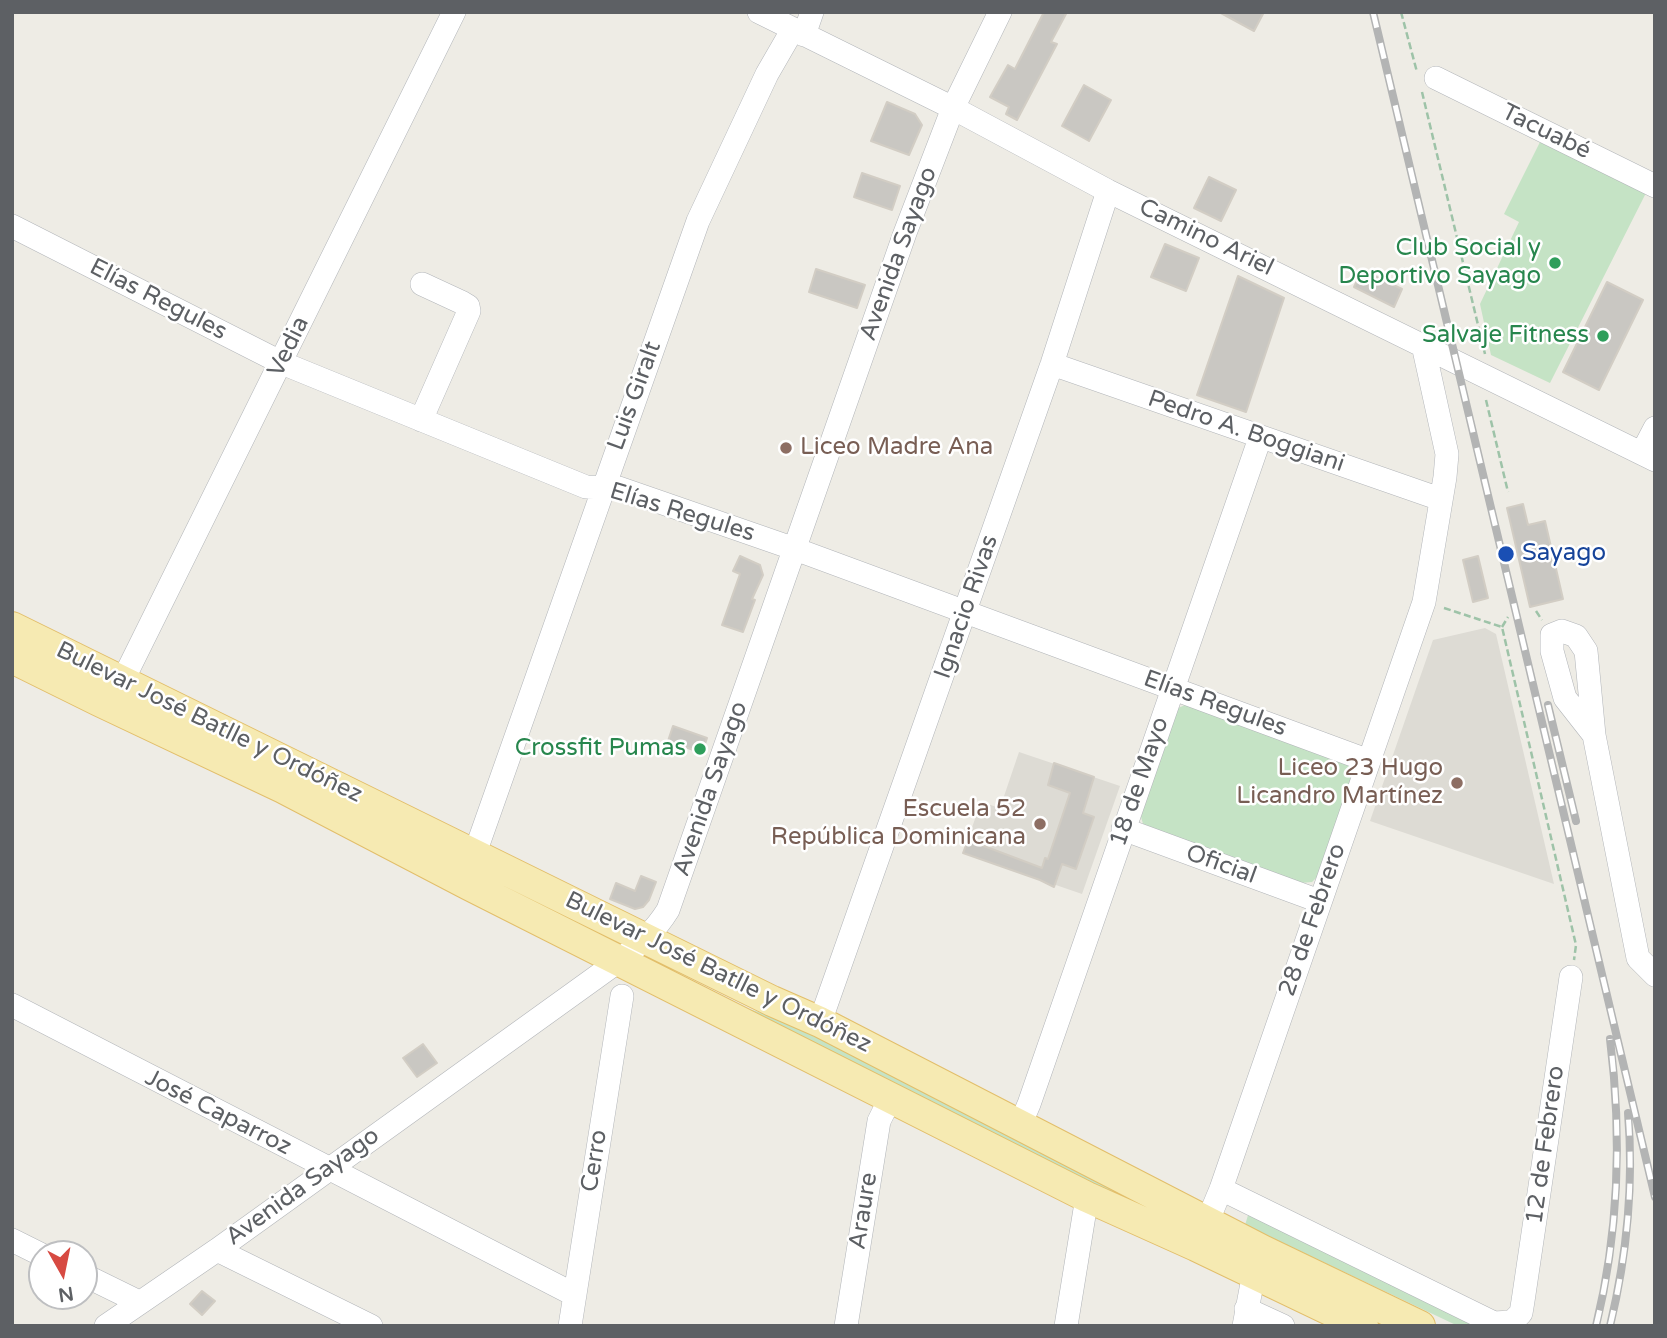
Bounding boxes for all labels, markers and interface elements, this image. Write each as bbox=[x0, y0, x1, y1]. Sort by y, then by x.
street label: Tacuabé bbox=[1497, 98, 1595, 166]
street label: Avenida Sayago bbox=[854, 163, 944, 345]
street label: Camino Ariel bbox=[1134, 193, 1278, 283]
place label: Club Social y Deportivo Sayago bbox=[1338, 235, 1541, 291]
street label: Elías Regules bbox=[85, 253, 231, 347]
marker: Club Social y Deportivo Sayago bbox=[1547, 255, 1563, 271]
street label: Vedia bbox=[262, 312, 316, 382]
place label: Salvaje Fitness bbox=[1422, 322, 1589, 350]
marker: Salvaje Fitness bbox=[1595, 328, 1611, 344]
street label: Luis Giralt bbox=[602, 337, 668, 455]
street label: Pedro A. Boggiani bbox=[1144, 385, 1348, 479]
place label: Liceo Madre Ana bbox=[800, 434, 993, 462]
marker: Liceo Madre Ana bbox=[778, 440, 794, 456]
street label: Elías Regules bbox=[606, 477, 758, 549]
street label: Ignacio Rivas bbox=[929, 531, 1005, 683]
place label: Sayago bbox=[1522, 540, 1606, 568]
marker: Sayago bbox=[1496, 544, 1516, 564]
street label: Bulevar José Batlle y Ordóñez bbox=[51, 636, 367, 810]
street label: Elías Regules bbox=[1140, 665, 1290, 743]
street label: Avenida Sayago bbox=[668, 698, 754, 880]
street label: 18 de Mayo bbox=[1104, 713, 1176, 851]
place label: Crossfit Pumas bbox=[515, 735, 686, 763]
marker: Crossfit Pumas bbox=[692, 741, 708, 757]
place label: Liceo 23 Hugo Licandro Martínez bbox=[1236, 755, 1443, 811]
marker: Liceo 23 Hugo Licandro Martínez bbox=[1449, 775, 1465, 791]
place label: Escuela 52 República Dominicana bbox=[771, 796, 1026, 852]
marker: Escuela 52 República Dominicana bbox=[1032, 816, 1048, 832]
street label: Oficial bbox=[1182, 839, 1260, 891]
street label: 28 de Febrero bbox=[1273, 840, 1353, 1000]
street label: Bulevar José Batlle y Ordóñez bbox=[560, 886, 876, 1060]
street label: José Caparroz bbox=[140, 1064, 296, 1162]
street label: 12 de Febrero bbox=[1521, 1064, 1571, 1226]
street label: Avenida Sayago bbox=[221, 1122, 385, 1252]
street label: Cerro bbox=[576, 1128, 614, 1194]
street label: Araure bbox=[844, 1171, 884, 1251]
north arrow bbox=[28, 1240, 98, 1310]
text: N bbox=[57, 1282, 75, 1306]

